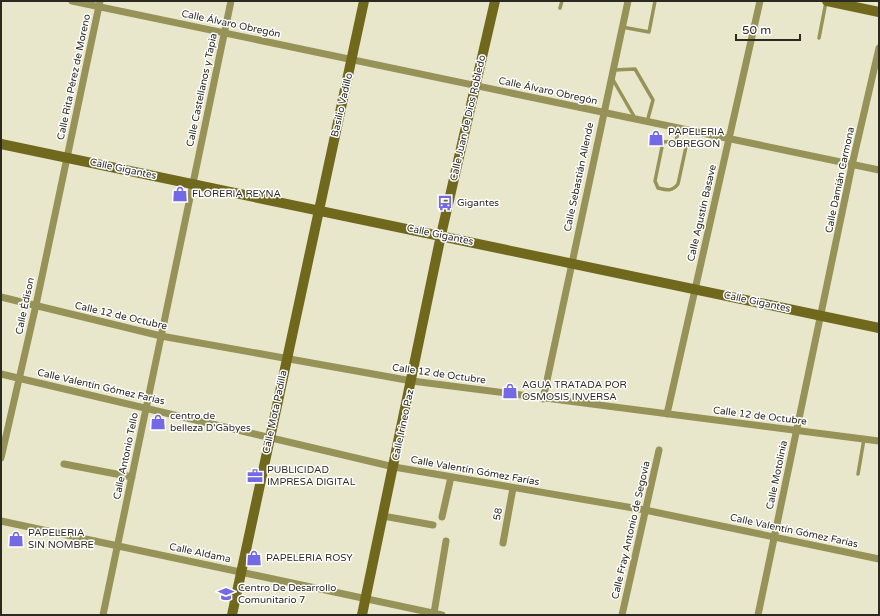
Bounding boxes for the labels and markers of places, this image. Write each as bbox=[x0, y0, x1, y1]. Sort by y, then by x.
place label: PAPELERIA OBREGON bbox=[668, 126, 724, 150]
shop icon: PAPELERIA OBREGON bbox=[647, 129, 665, 147]
shop icon: FLORERIA REYNA bbox=[171, 185, 189, 203]
place label: FLORERIA REYNA bbox=[192, 188, 281, 200]
bus stop icon: Gigantes bbox=[436, 194, 454, 212]
place label: Gigantes bbox=[457, 197, 499, 209]
place label: AGUA TRATADA POR OSMOSIS INVERSA bbox=[522, 379, 627, 403]
shop icon: AGUA TRATADA POR OSMOSIS INVERSA bbox=[501, 382, 519, 400]
place label: centro de belleza D'Gabyes bbox=[170, 410, 251, 434]
shop icon: centro de belleza D'Gabyes bbox=[149, 413, 167, 431]
place label: PUBLICIDAD IMPRESA DIGITAL bbox=[267, 464, 356, 488]
office icon: PUBLICIDAD IMPRESA DIGITAL bbox=[246, 467, 264, 485]
place label: PAPELERIA SIN NOMBRE bbox=[28, 527, 94, 551]
shop icon: PAPELERIA SIN NOMBRE bbox=[7, 530, 25, 548]
shop icon: PAPELERIA ROSY bbox=[245, 549, 263, 567]
place label: PAPELERIA ROSY bbox=[266, 552, 353, 564]
place label: Centro De Desarrollo Comunitario 7 bbox=[238, 582, 336, 606]
school or university icon: Centro De Desarrollo Comunitario 7 bbox=[217, 585, 235, 603]

